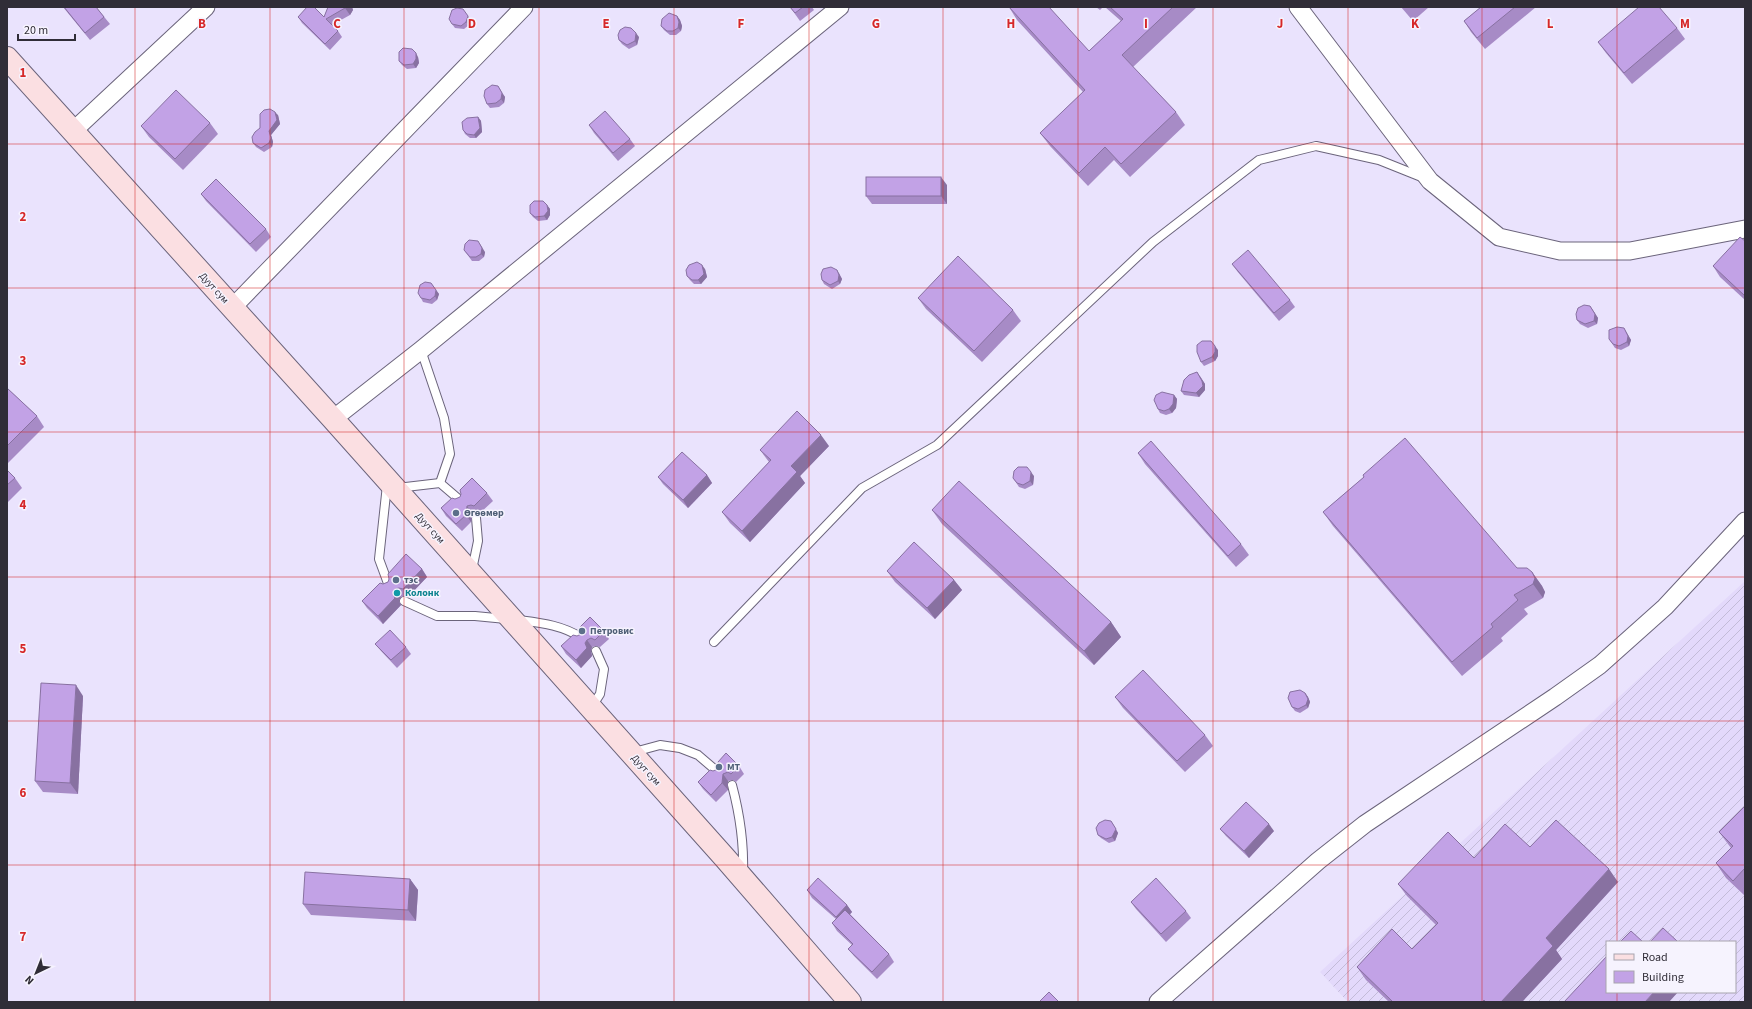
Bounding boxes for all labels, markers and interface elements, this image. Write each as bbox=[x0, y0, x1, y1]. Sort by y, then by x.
text: B bbox=[198, 15, 206, 33]
text: C bbox=[333, 15, 341, 33]
text: D bbox=[468, 15, 476, 33]
text: E bbox=[602, 15, 610, 33]
text: F bbox=[738, 15, 745, 33]
text: G bbox=[872, 15, 880, 33]
text: H bbox=[1007, 15, 1015, 33]
text: I bbox=[1144, 15, 1148, 33]
text: J bbox=[1277, 15, 1283, 33]
text: K bbox=[1411, 15, 1420, 33]
text: L bbox=[1547, 15, 1554, 33]
text: M bbox=[1680, 15, 1690, 33]
scale bar bbox=[18, 16, 75, 42]
text: 20 m bbox=[24, 22, 48, 39]
text: 1 bbox=[20, 64, 27, 82]
text: 2 bbox=[20, 208, 27, 226]
street label: Дуут сум bbox=[196, 269, 232, 307]
text: 3 bbox=[20, 352, 27, 370]
text: 4 bbox=[20, 496, 27, 514]
place label: Өгөөмөр bbox=[464, 506, 504, 520]
marker: Өгөөмөр bbox=[451, 508, 461, 518]
street label: Дуут сум bbox=[412, 509, 448, 547]
place label: тэс bbox=[404, 573, 419, 587]
marker: тэс bbox=[391, 575, 401, 585]
place label: Колонк bbox=[405, 586, 440, 600]
marker: Колонк bbox=[392, 588, 402, 598]
place label: Петровиc bbox=[590, 624, 634, 638]
marker: Петровиc bbox=[577, 626, 587, 636]
text: 5 bbox=[20, 640, 27, 658]
street label: Дуут сум bbox=[628, 751, 664, 789]
place label: MT bbox=[727, 760, 741, 774]
marker: MT bbox=[714, 762, 724, 772]
text: 6 bbox=[20, 784, 27, 802]
text: 7 bbox=[20, 928, 27, 946]
legend bbox=[1606, 941, 1736, 993]
text: Road bbox=[1642, 949, 1668, 966]
north arrow bbox=[16, 953, 56, 993]
text: Building bbox=[1642, 969, 1684, 986]
text: N bbox=[22, 972, 37, 988]

